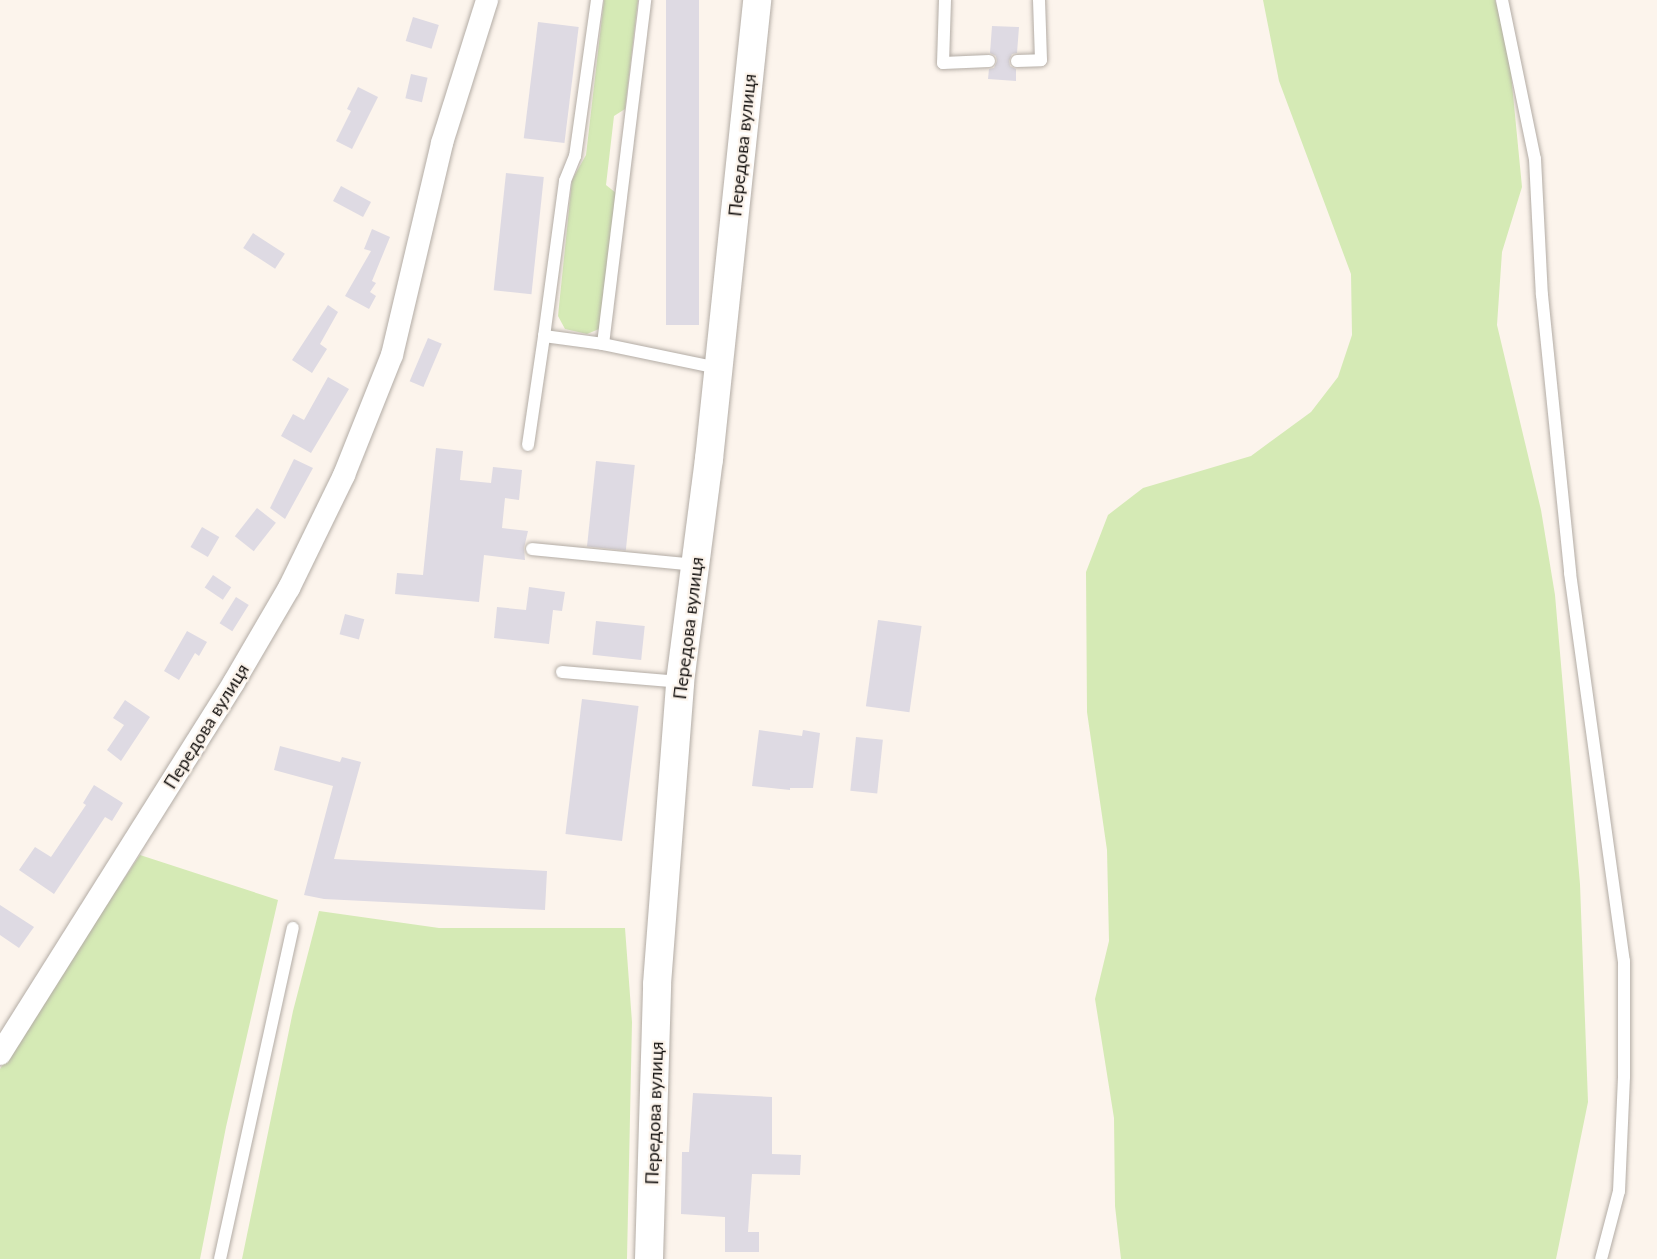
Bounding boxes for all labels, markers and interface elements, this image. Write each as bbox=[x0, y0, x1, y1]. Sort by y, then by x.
street label: Передова вулиця bbox=[724, 73, 760, 217]
street label: Передова вулиця bbox=[669, 556, 707, 700]
street label: Передова вулиця bbox=[159, 659, 253, 793]
street label: Передова вулиця bbox=[641, 1041, 667, 1185]

